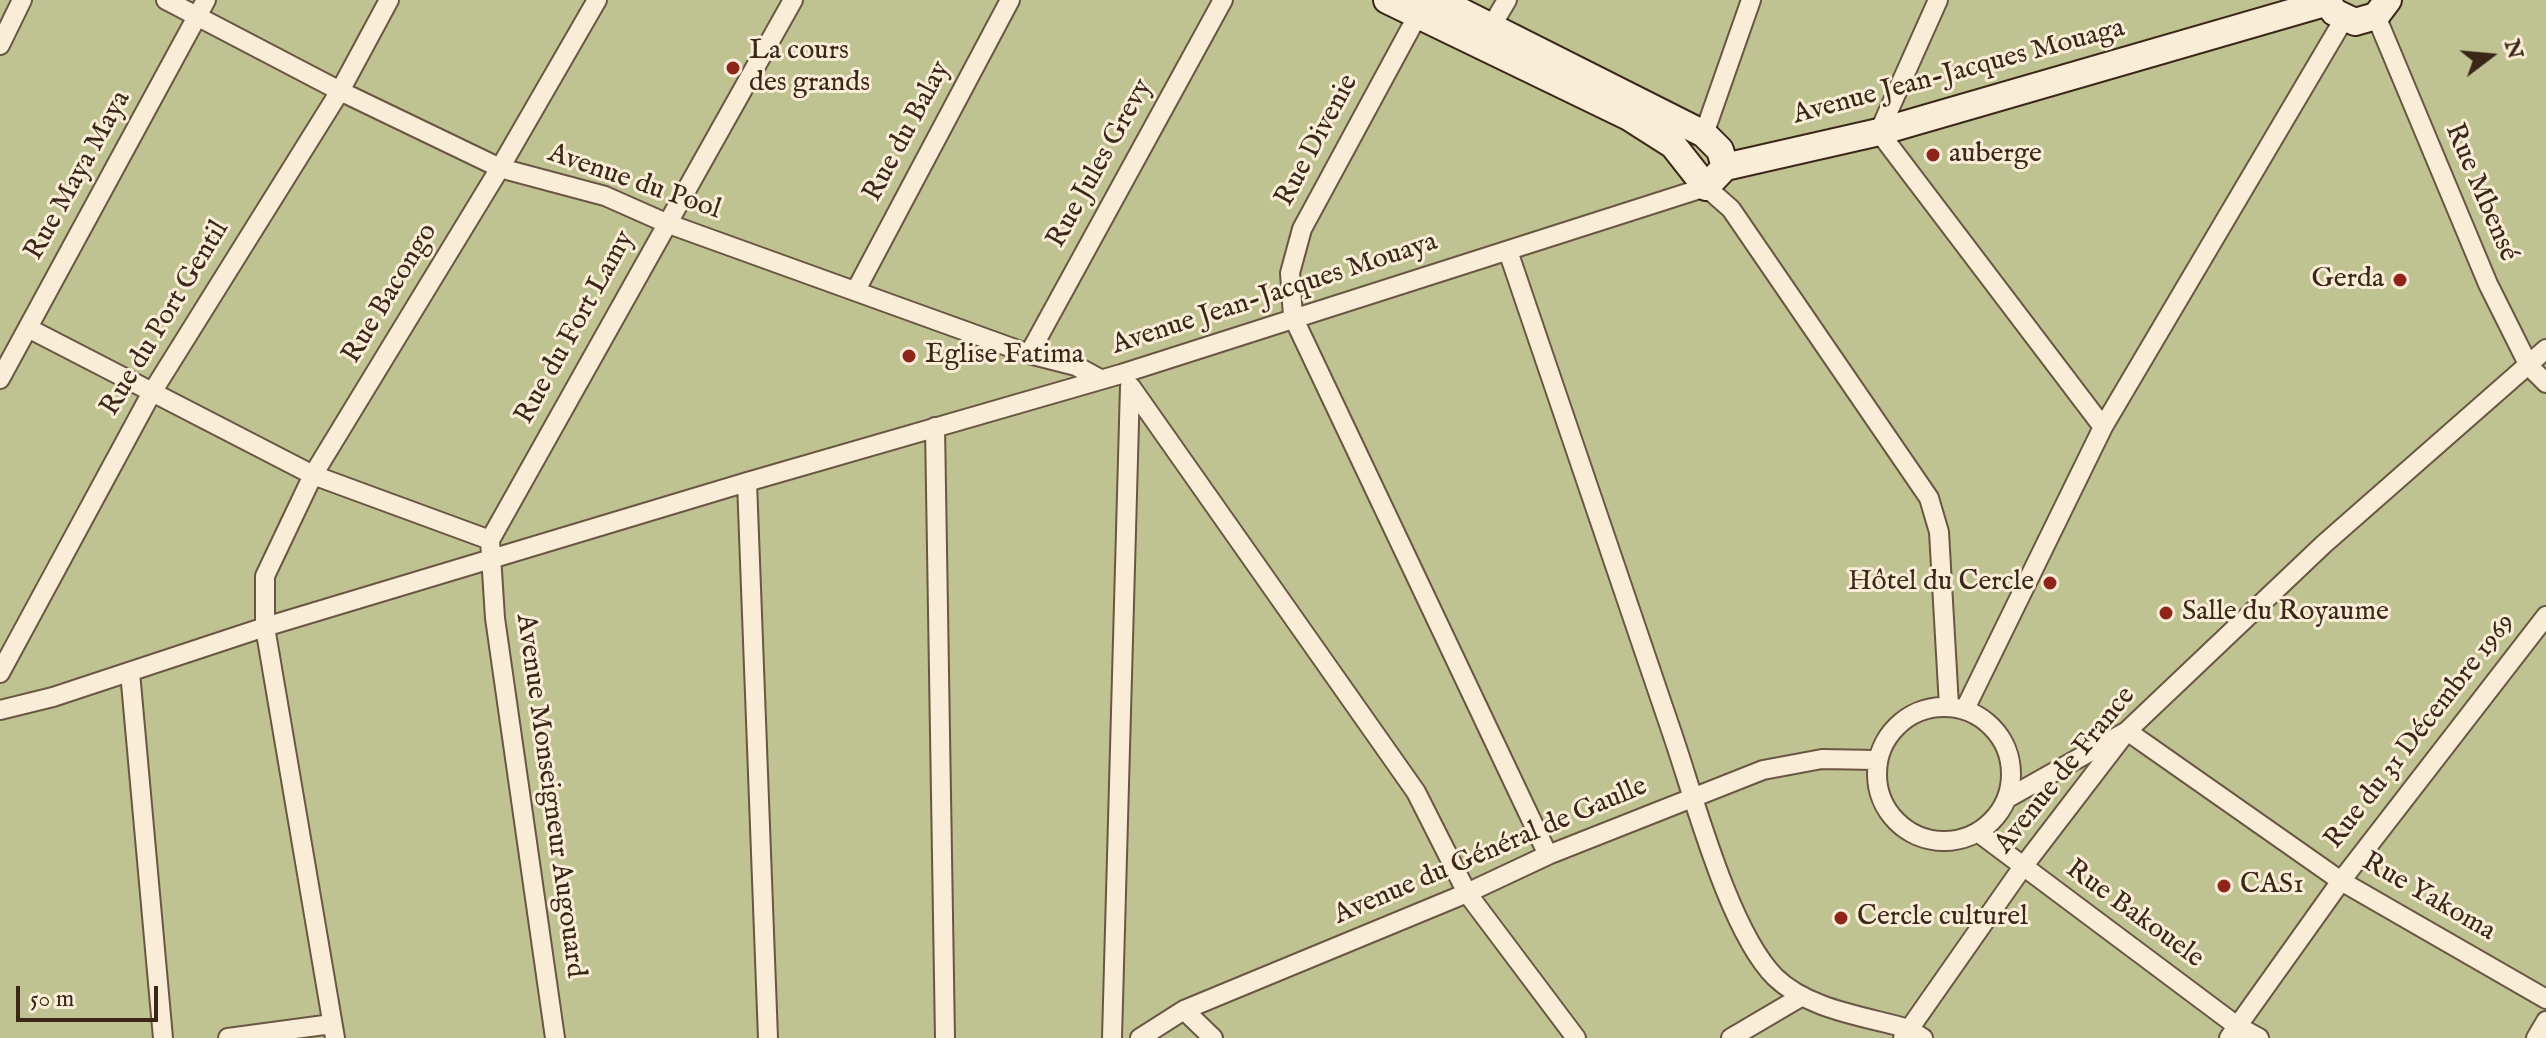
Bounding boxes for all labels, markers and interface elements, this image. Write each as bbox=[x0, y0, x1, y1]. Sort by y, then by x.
street label: Avenue Jean-Jacques Mouaga bbox=[1789, 12, 2129, 134]
north arrow bbox=[2450, 16, 2530, 96]
place label: La cours des grands bbox=[749, 35, 870, 101]
text: N bbox=[2497, 36, 2529, 62]
street label: Rue du Balay bbox=[857, 56, 959, 208]
marker: La cours des grands bbox=[724, 59, 742, 77]
street label: Rue Divenie bbox=[1269, 69, 1367, 213]
street label: Rue Jules Grevy bbox=[1041, 74, 1161, 254]
street label: Rue Maya Maya bbox=[19, 85, 139, 267]
street label: Rue Mbensé bbox=[2436, 119, 2524, 267]
street label: Avenue du Pool bbox=[543, 138, 725, 228]
place label: auberge bbox=[1949, 138, 2042, 172]
marker: auberge bbox=[1924, 146, 1942, 164]
street label: Rue du Port Gentil bbox=[95, 215, 237, 423]
street label: Rue Bacongo bbox=[336, 218, 446, 370]
street label: Rue du Fort Lamy bbox=[509, 225, 643, 431]
street label: Avenue Jean-Jacques Mouaya bbox=[1108, 226, 1442, 364]
place label: Gerda bbox=[2312, 263, 2384, 297]
marker: Gerda bbox=[2391, 271, 2409, 289]
place label: Eglise Fatima bbox=[925, 339, 1084, 373]
marker: Eglise Fatima bbox=[900, 347, 918, 365]
place label: Hôtel du Cercle bbox=[1848, 566, 2034, 600]
marker: Hôtel du Cercle bbox=[2041, 574, 2059, 592]
place label: Salle du Royaume bbox=[2182, 596, 2389, 630]
marker: Salle du Royaume bbox=[2157, 604, 2175, 622]
street label: Rue du 31 Décembre 1969 bbox=[2319, 607, 2523, 857]
street label: Avenue Monseigneur Augouard bbox=[507, 612, 591, 980]
street label: Avenue de France bbox=[1988, 681, 2144, 861]
street label: Avenue du Général de Gaulle bbox=[1329, 771, 1653, 933]
street label: Rue Yakoma bbox=[2355, 846, 2501, 950]
street label: Rue Bakouele bbox=[2058, 854, 2210, 976]
place label: CAS1 bbox=[2240, 869, 2304, 903]
marker: CAS1 bbox=[2215, 877, 2233, 895]
place label: Cercle culturel bbox=[1857, 901, 2028, 935]
marker: Cercle culturel bbox=[1832, 909, 1850, 927]
scale bar bbox=[20, 970, 162, 1020]
text: 50 m bbox=[30, 984, 74, 1015]

